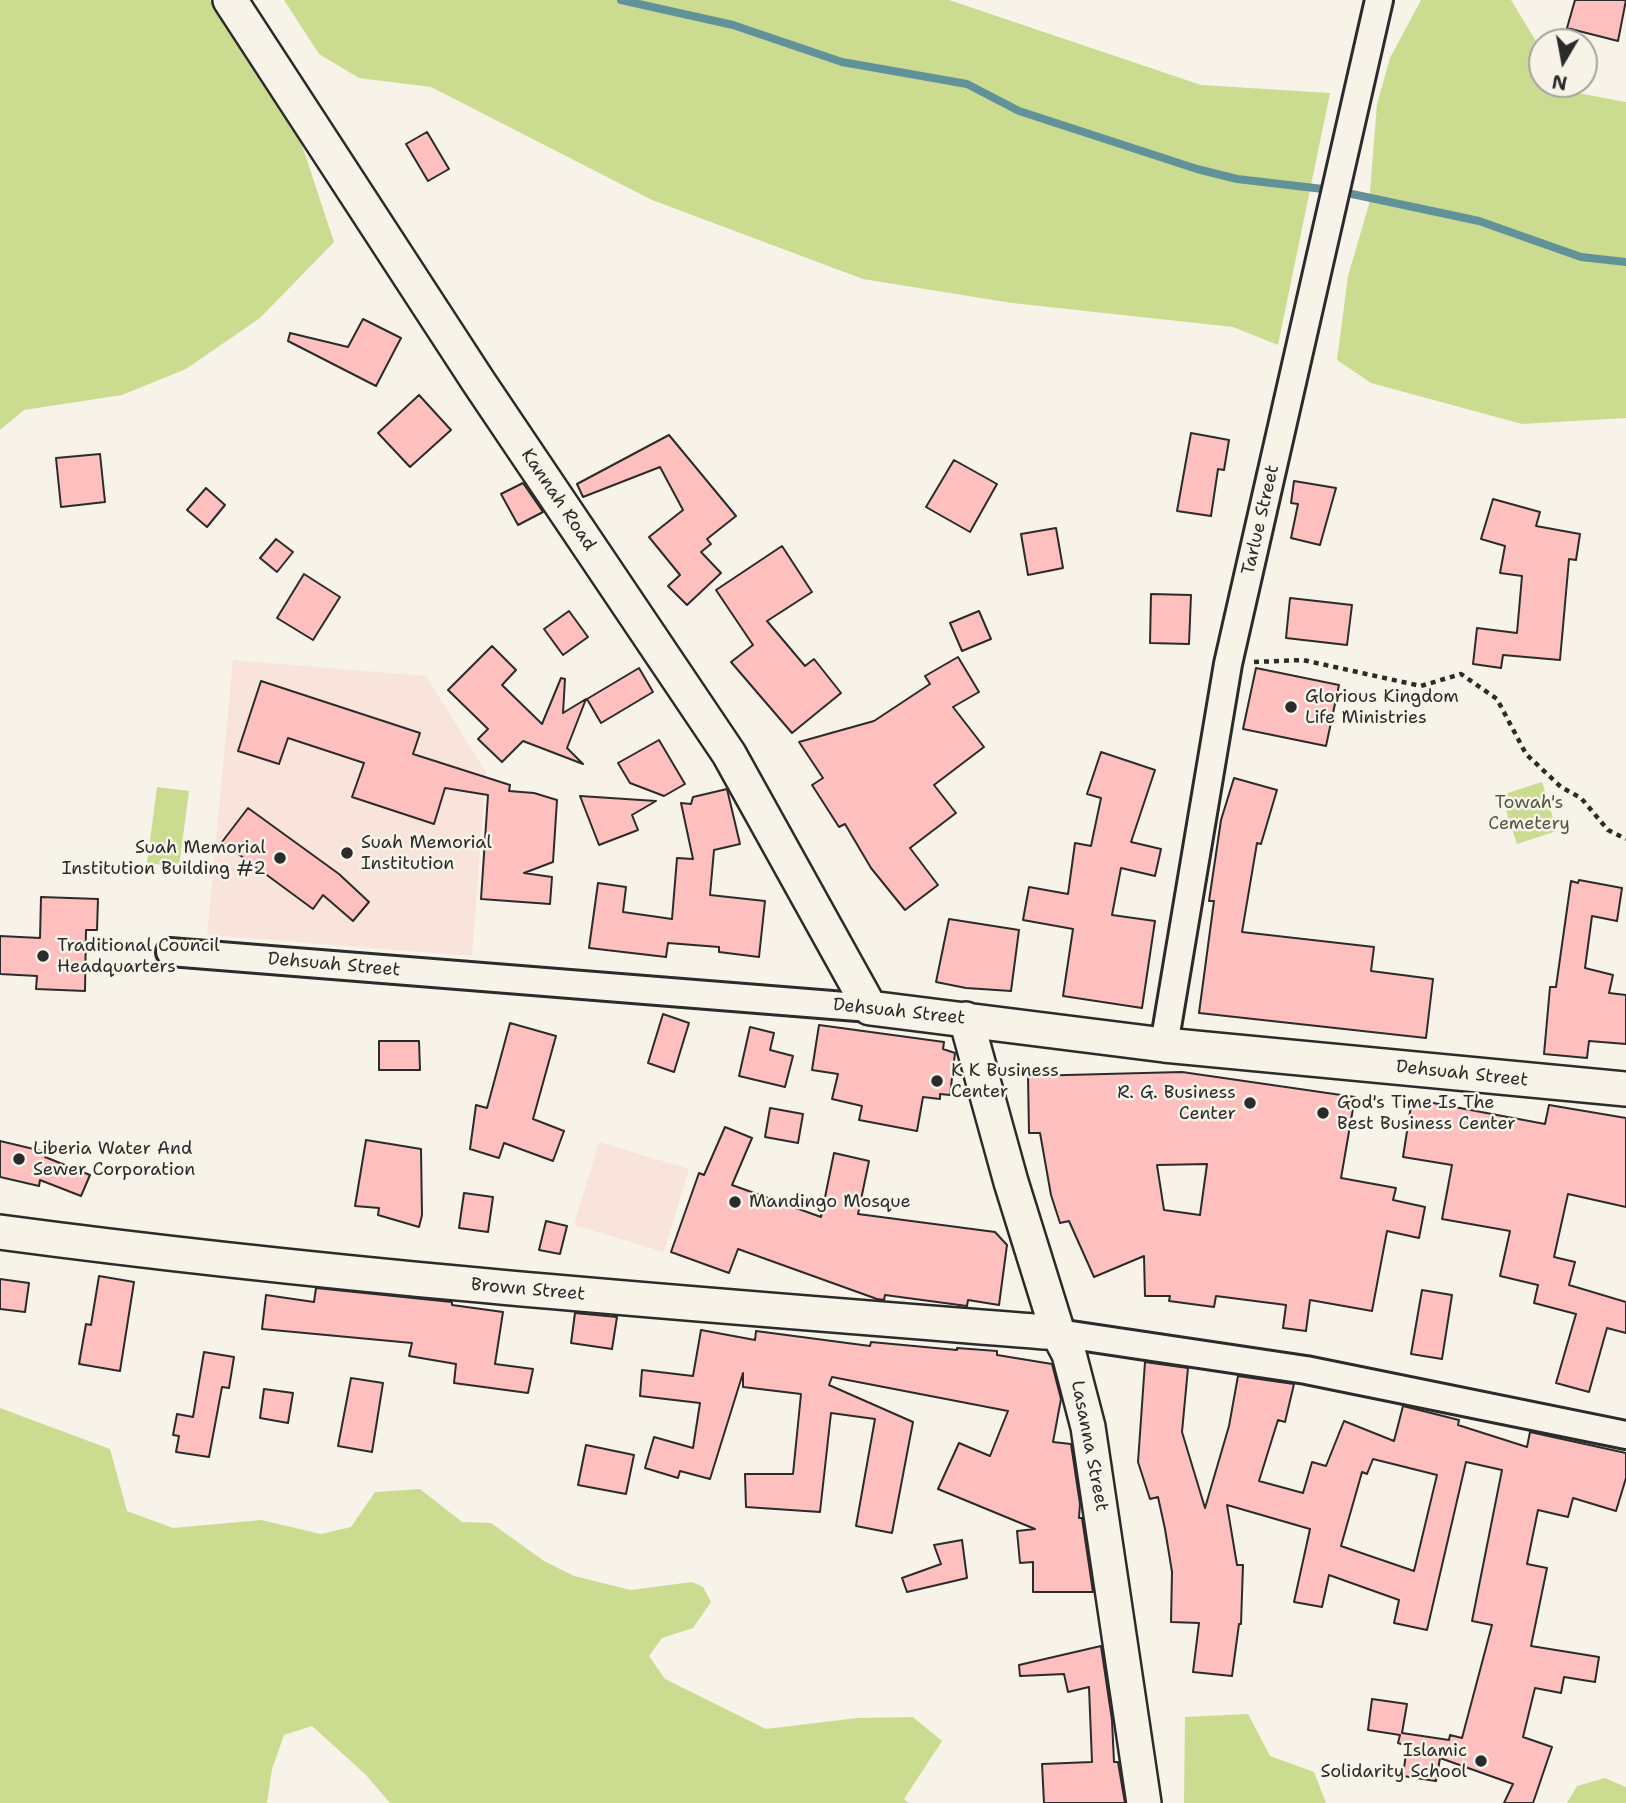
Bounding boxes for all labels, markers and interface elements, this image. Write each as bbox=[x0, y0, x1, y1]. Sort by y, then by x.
north arrow bbox=[1528, 28, 1598, 98]
text: N bbox=[1550, 69, 1569, 96]
street label: Kannah Road bbox=[516, 445, 600, 555]
street label: Tarlue Street bbox=[1238, 463, 1284, 577]
place label: Glorious Kingdom Life Ministries bbox=[1305, 686, 1459, 728]
marker: Glorious Kingdom Life Ministries bbox=[1283, 699, 1299, 715]
park label: Towah's Cemetery bbox=[1488, 792, 1570, 834]
place label: Suah Memorial Institution bbox=[361, 832, 492, 874]
place label: Suah Memorial Institution Building #2 bbox=[62, 837, 266, 880]
marker: Suah Memorial Institution bbox=[339, 845, 355, 861]
marker: Suah Memorial Institution Building #2 bbox=[272, 850, 288, 866]
place label: Traditional Council Headquarters bbox=[57, 935, 220, 978]
marker: Traditional Council Headquarters bbox=[35, 948, 51, 964]
street label: Dehsuah Street bbox=[267, 948, 401, 982]
street label: Dehsuah Street bbox=[832, 994, 966, 1030]
street label: Dehsuah Street bbox=[1395, 1056, 1529, 1092]
place label: K K Business Center bbox=[951, 1060, 1059, 1102]
marker: K K Business Center bbox=[929, 1073, 945, 1089]
place label: R. G. Business Center bbox=[1117, 1082, 1236, 1124]
place label: God's Time Is The Best Business Center bbox=[1337, 1092, 1516, 1134]
marker: R. G. Business Center bbox=[1242, 1095, 1258, 1111]
marker: God's Time Is The Best Business Center bbox=[1315, 1105, 1331, 1121]
place label: Liberia Water And Sewer Corporation bbox=[33, 1138, 195, 1180]
marker: Liberia Water And Sewer Corporation bbox=[11, 1151, 27, 1167]
place label: Mandingo Mosque bbox=[749, 1191, 911, 1213]
marker: Mandingo Mosque bbox=[727, 1194, 743, 1210]
street label: Brown Street bbox=[470, 1274, 586, 1306]
street label: Lasanna Street bbox=[1066, 1379, 1112, 1513]
place label: Islamic Solidarity School bbox=[1320, 1740, 1467, 1782]
marker: Islamic Solidarity School bbox=[1473, 1753, 1489, 1769]

